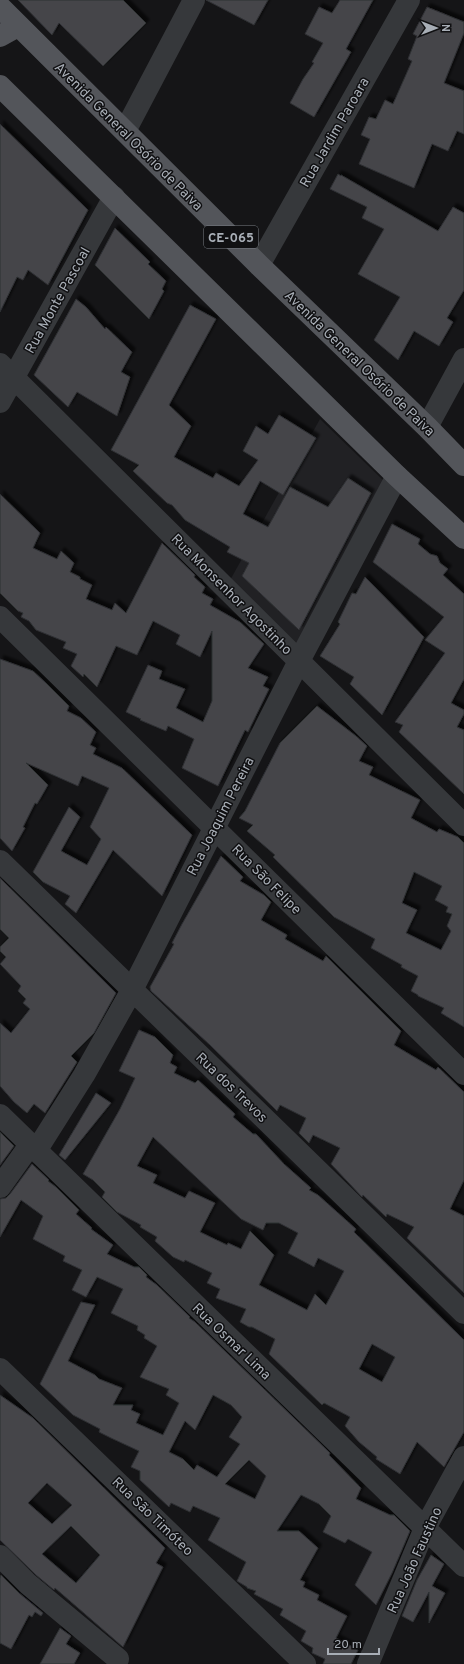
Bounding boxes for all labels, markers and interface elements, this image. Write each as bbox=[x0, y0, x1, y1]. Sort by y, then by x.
north arrow bbox=[416, 8, 456, 48]
text: N bbox=[438, 24, 452, 32]
street label: Avenida General Osório de Paiva bbox=[50, 59, 206, 215]
street label: Rua Jardim Paroara bbox=[297, 75, 374, 191]
road number: CE-065 bbox=[204, 226, 258, 248]
street label: Rua Monte Pascoal bbox=[22, 245, 95, 357]
street label: Avenida General Osório de Paiva bbox=[280, 288, 438, 441]
street label: Rua Monsenhor Agostinho bbox=[167, 531, 295, 659]
street label: Rua Joaquim Pereira bbox=[184, 755, 259, 879]
street label: Rua São Felipe bbox=[227, 842, 304, 919]
street label: Rua dos Trevos bbox=[192, 1050, 270, 1127]
street label: Rua Osmar Lima bbox=[188, 1300, 274, 1384]
street label: Rua São Timóteo bbox=[108, 1474, 196, 1560]
street label: Rua João Faustino bbox=[384, 1505, 447, 1616]
scale bar bbox=[328, 1630, 379, 1656]
text: 20 m bbox=[334, 1637, 362, 1653]

